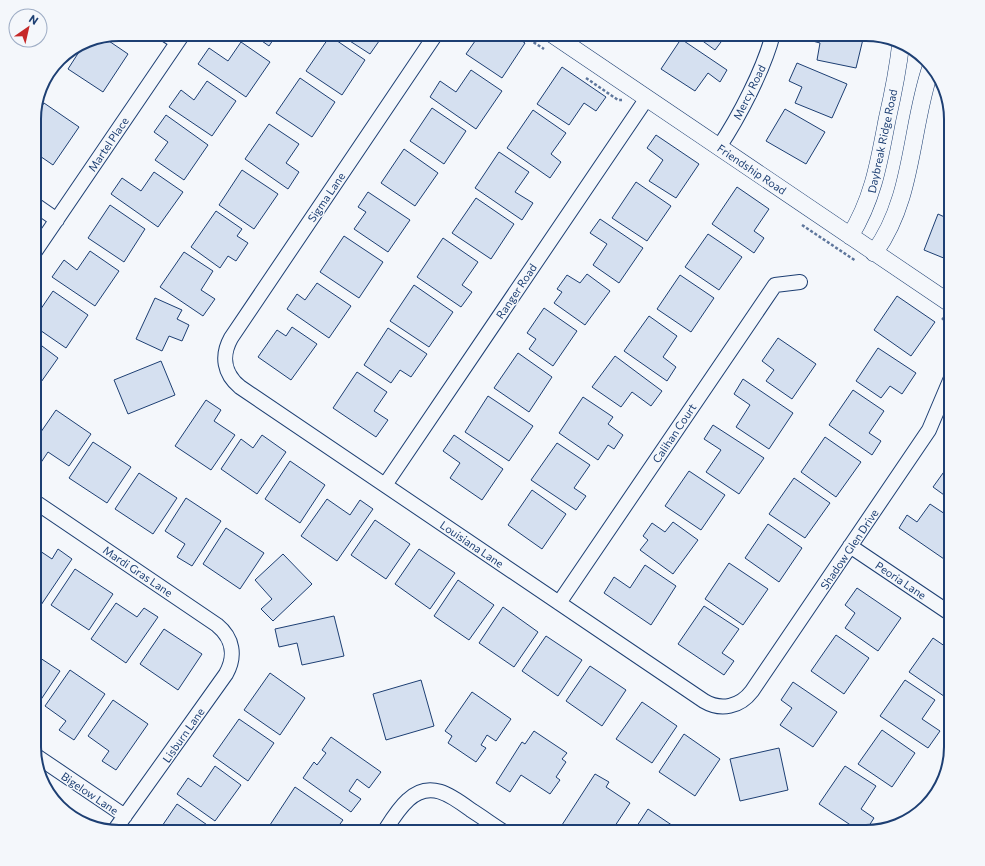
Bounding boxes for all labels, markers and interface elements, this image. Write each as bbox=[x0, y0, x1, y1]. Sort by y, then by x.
north arrow bbox=[8, 8, 48, 48]
text: N bbox=[27, 12, 41, 27]
street label: Mercy Road bbox=[730, 62, 768, 122]
street label: Daybreak Ridge Road bbox=[865, 88, 899, 194]
street label: Martel Place bbox=[85, 114, 131, 174]
street label: Friendship Road bbox=[715, 141, 789, 197]
street label: Sigma Lane bbox=[305, 170, 347, 224]
street label: Ranger Road bbox=[493, 261, 539, 321]
street label: Calihan Court bbox=[649, 401, 699, 465]
street label: Shadow Glen Drive bbox=[817, 506, 881, 592]
street label: Louisiana Lane bbox=[438, 518, 506, 570]
street label: Mardi Gras Lane bbox=[101, 543, 175, 599]
street label: Peoria Lane bbox=[873, 558, 929, 602]
street label: Lisburn Lane bbox=[159, 705, 207, 765]
street label: Bigelow Lane bbox=[59, 769, 121, 817]

